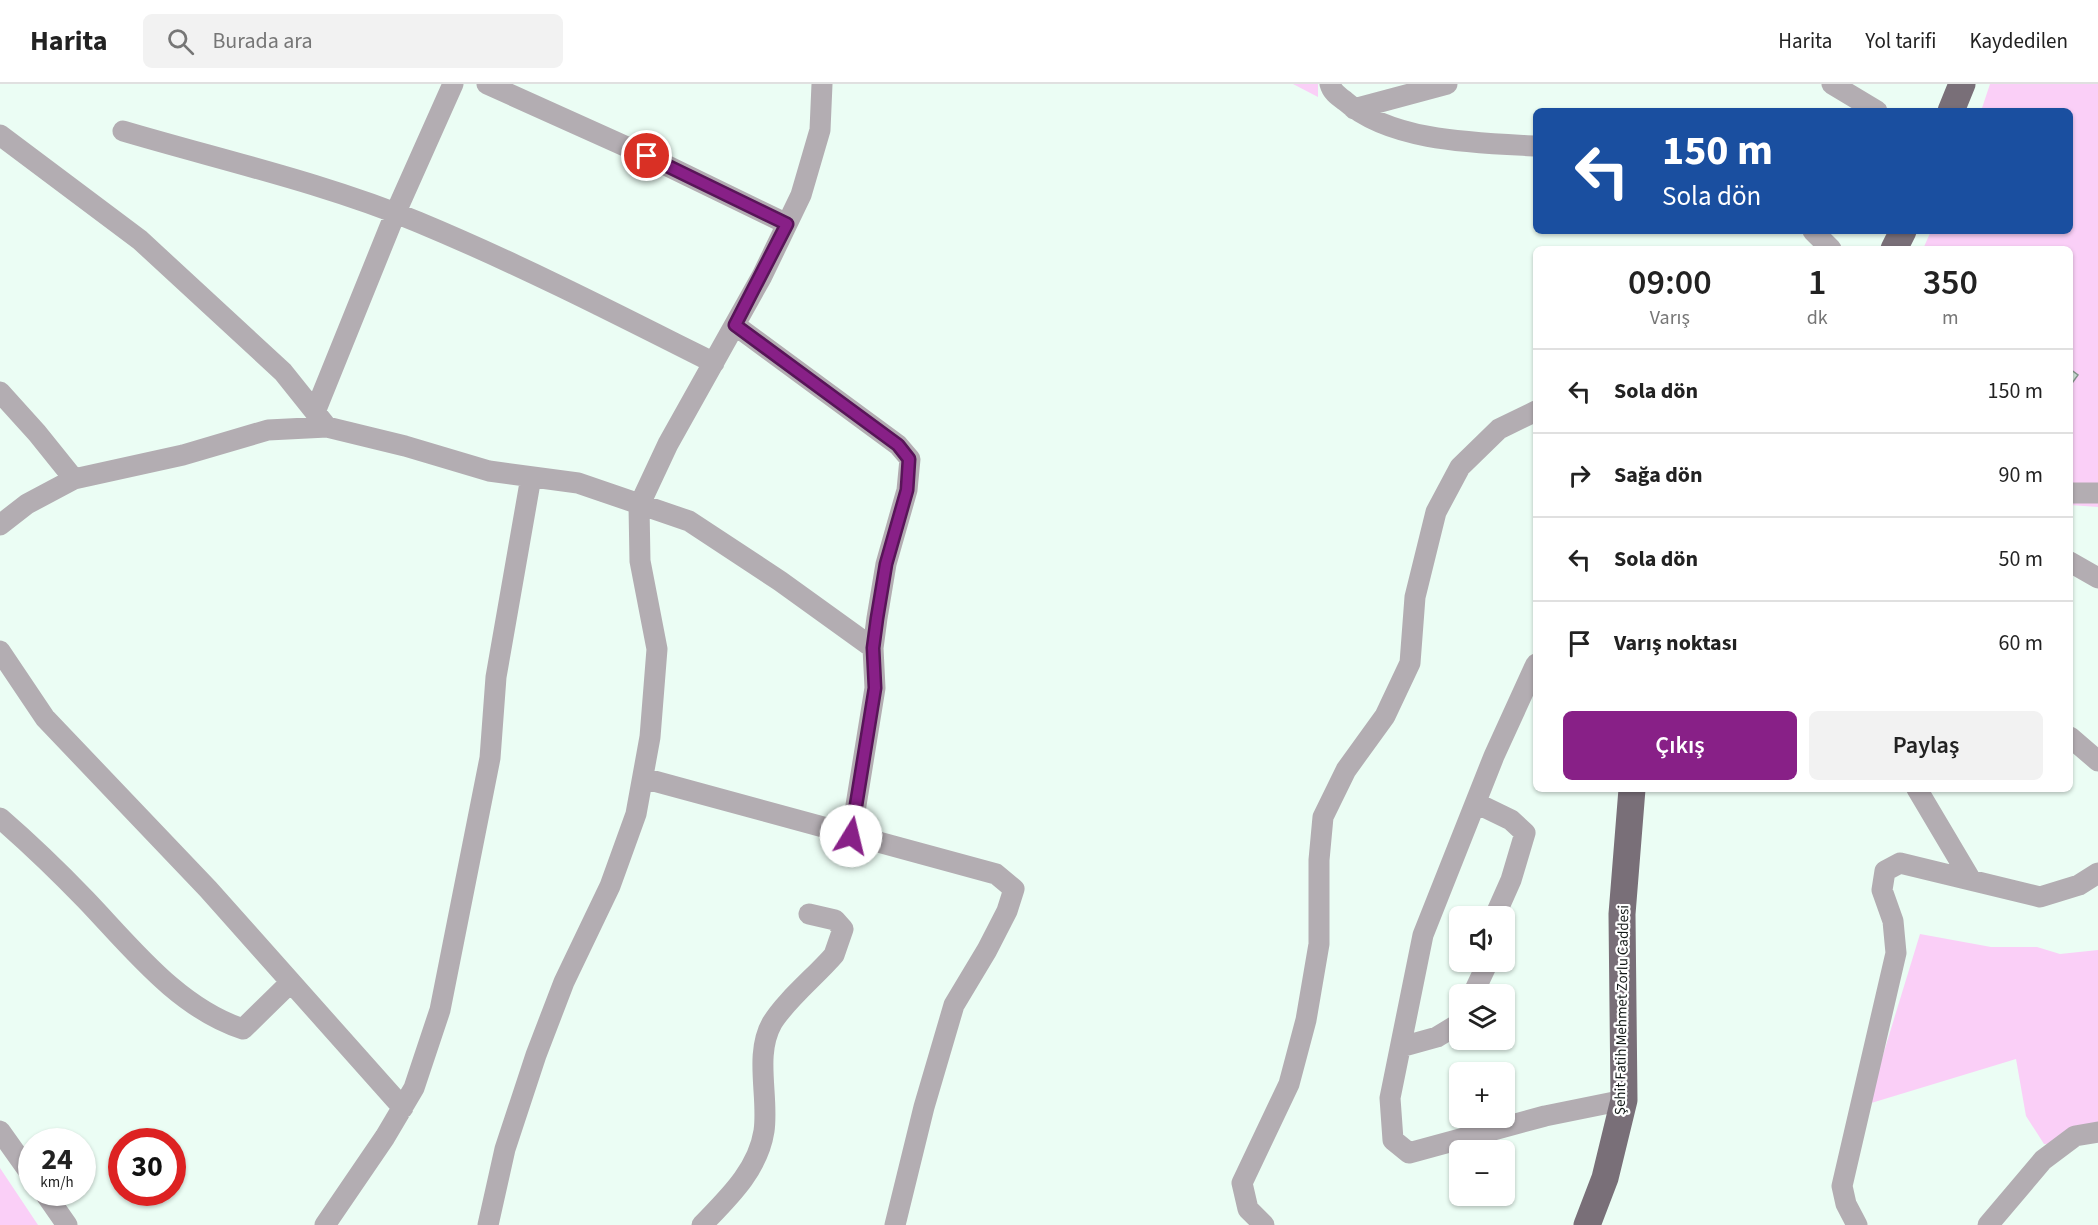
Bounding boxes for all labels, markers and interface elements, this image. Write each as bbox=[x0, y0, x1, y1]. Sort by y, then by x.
search box bbox=[143, 14, 563, 68]
text: Harita bbox=[30, 21, 107, 61]
icon: search bbox=[164, 25, 197, 58]
text: Burada ara bbox=[212, 25, 313, 57]
text: Harita bbox=[1778, 26, 1832, 56]
text: Yol tarifi bbox=[1865, 26, 1936, 56]
text: Kaydedilen bbox=[1969, 26, 2068, 56]
text: 150 m bbox=[1662, 121, 1773, 181]
pin bbox=[621, 130, 672, 181]
icon: left bbox=[1563, 132, 1641, 210]
icon: arrive bbox=[630, 139, 663, 172]
text: Sola dön bbox=[1662, 177, 1761, 216]
text: 09:00 bbox=[1628, 257, 1712, 308]
text: 1 bbox=[1808, 257, 1826, 308]
text: 350 bbox=[1923, 257, 1978, 308]
text: Varış bbox=[1650, 304, 1690, 332]
text: dk bbox=[1807, 304, 1828, 332]
text: m bbox=[1942, 304, 1959, 332]
icon: left bbox=[1563, 375, 1596, 408]
text: Sola dön bbox=[1614, 375, 1698, 407]
text: 150 m bbox=[1988, 375, 2043, 407]
icon: right bbox=[1563, 459, 1596, 492]
text: Sağa dön bbox=[1614, 459, 1703, 491]
text: 90 m bbox=[1998, 459, 2043, 491]
icon: left bbox=[1563, 543, 1596, 576]
text: Sola dön bbox=[1614, 543, 1698, 575]
text: 50 m bbox=[1998, 543, 2043, 575]
icon: arrive bbox=[1563, 627, 1596, 660]
text: Varış noktası bbox=[1614, 627, 1738, 659]
text: 60 m bbox=[1998, 627, 2043, 659]
button: Çıkış bbox=[1563, 711, 1797, 780]
button: Paylaş bbox=[1809, 711, 2043, 780]
position arrow bbox=[819, 804, 883, 868]
street label: Şehit Fatih Mehmet Zorlu Caddesi bbox=[1610, 905, 1634, 1115]
map controls bbox=[1449, 906, 1515, 1206]
button: sound bbox=[1449, 906, 1515, 972]
button: layers bbox=[1449, 984, 1515, 1050]
button: + bbox=[1449, 1062, 1515, 1128]
speed limit sign: 30 bbox=[108, 1128, 186, 1206]
text: 24 bbox=[41, 1138, 73, 1181]
button: − bbox=[1449, 1140, 1515, 1206]
text: km/h bbox=[40, 1172, 74, 1193]

